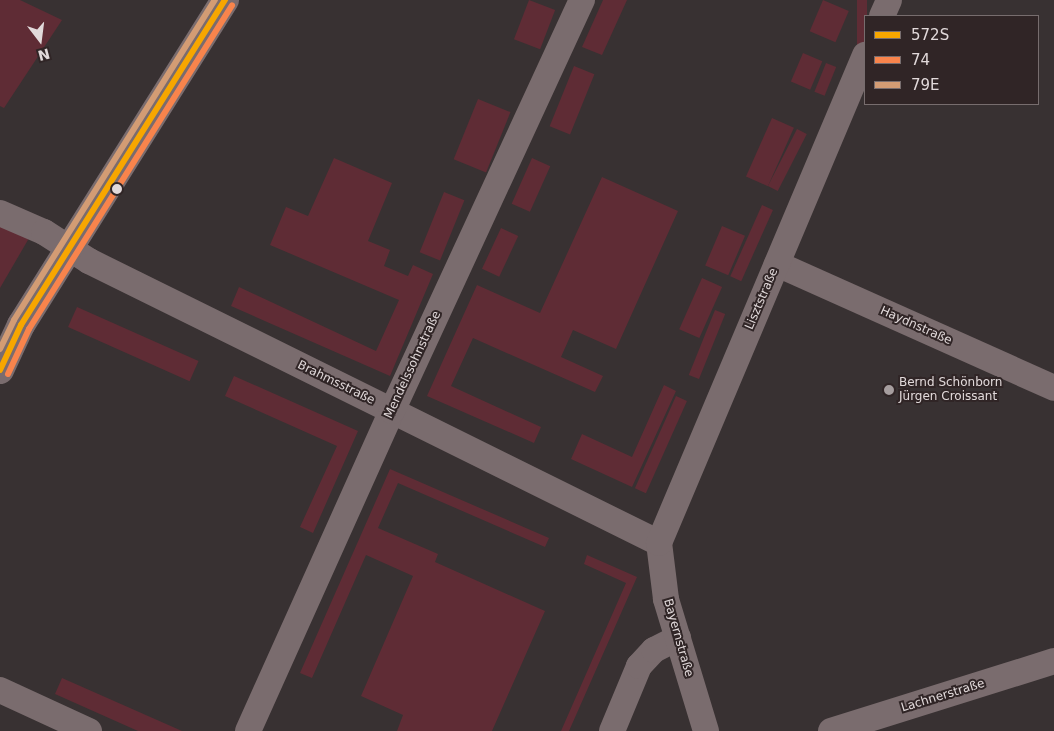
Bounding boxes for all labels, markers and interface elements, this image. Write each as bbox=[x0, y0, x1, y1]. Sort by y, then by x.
north arrow bbox=[15, 15, 65, 65]
legend bbox=[864, 15, 1039, 105]
text: 572S bbox=[911, 26, 949, 44]
text: N bbox=[36, 45, 52, 64]
text: 74 bbox=[911, 51, 930, 69]
text: 79E bbox=[911, 76, 940, 94]
unlabelled marker bbox=[112, 184, 122, 194]
street label: Lisztstraße bbox=[743, 266, 781, 332]
street label: Haydnstraße bbox=[878, 304, 954, 348]
street label: Mendelssohnstraße bbox=[382, 309, 444, 421]
street label: Brahmsstraße bbox=[295, 358, 377, 408]
place label: Bernd Schönborn Jürgen Croissant bbox=[899, 376, 1002, 404]
marker: Bernd Schönborn Jürgen Croissant bbox=[883, 384, 895, 396]
street label: Bayernstraße bbox=[660, 597, 696, 679]
street label: Lachnerstraße bbox=[900, 676, 986, 716]

